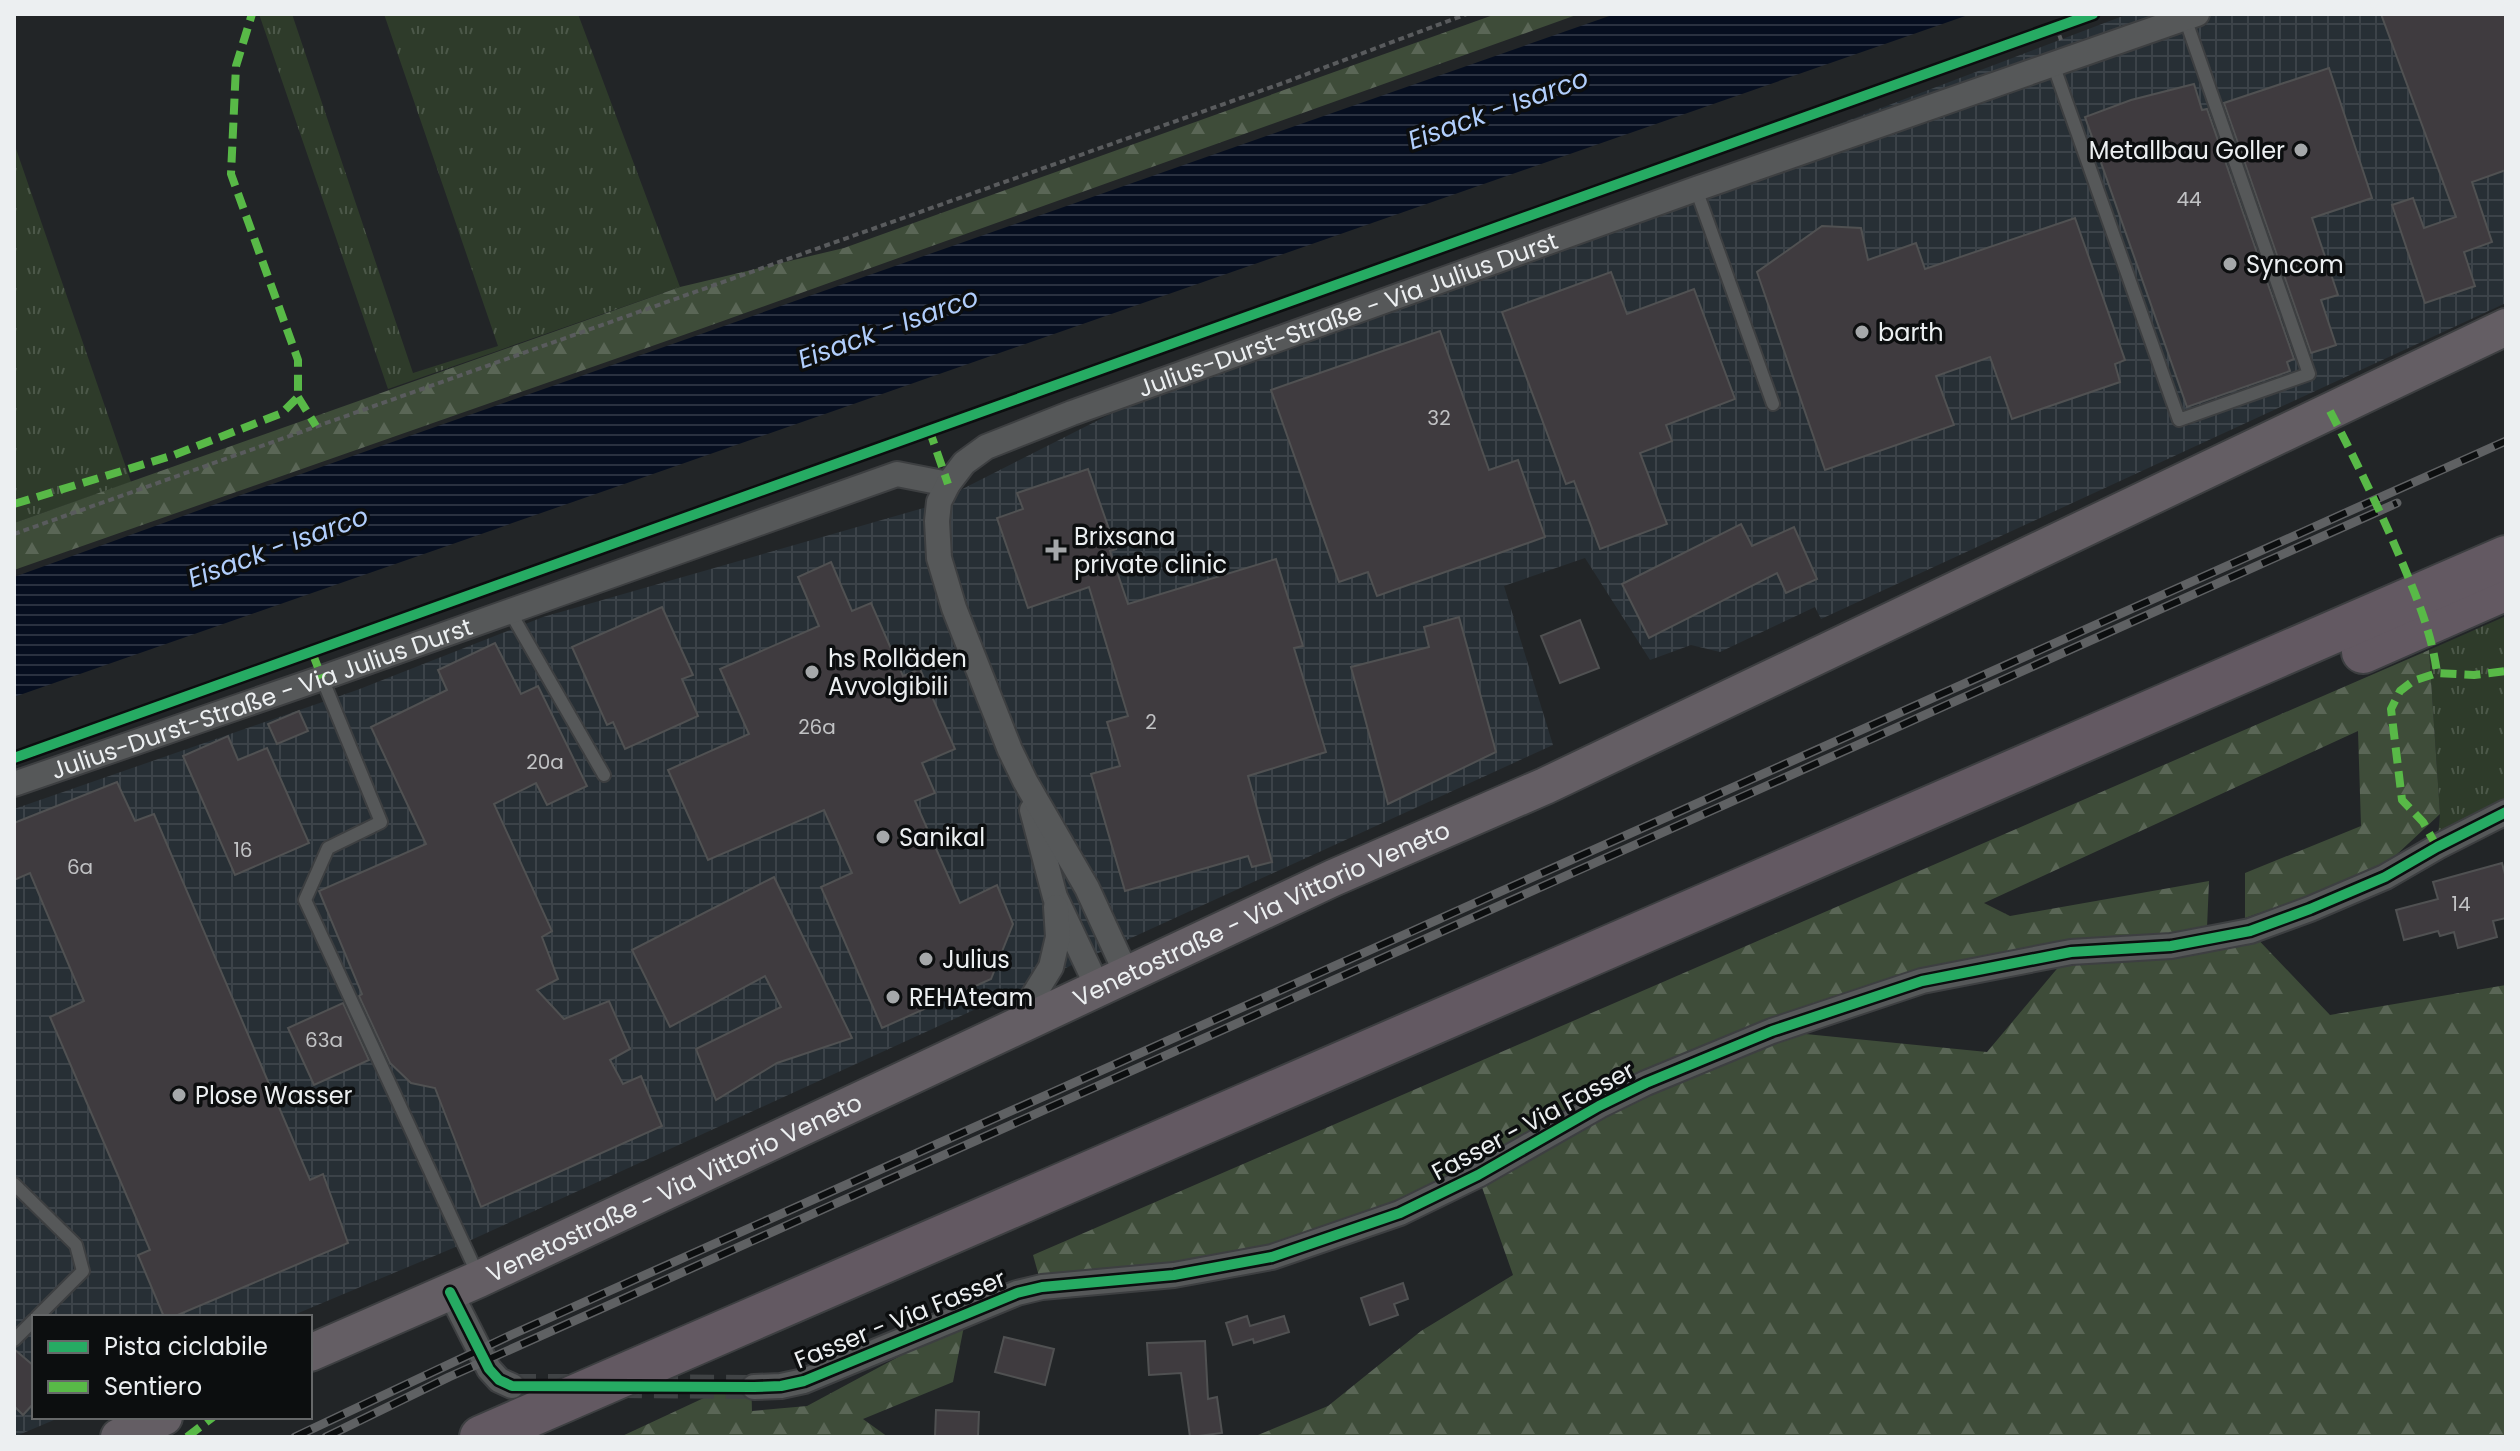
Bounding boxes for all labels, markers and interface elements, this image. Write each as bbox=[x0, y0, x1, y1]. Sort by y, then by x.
water label: Eisack - Isarco bbox=[1403, 60, 1593, 158]
place label: Metallbau Goller bbox=[2089, 134, 2285, 167]
marker: Metallbau Goller bbox=[2292, 141, 2310, 159]
house number: 44 bbox=[2176, 185, 2202, 213]
street label: Julius-Durst-Straße - Via Julius Durst bbox=[1133, 224, 1562, 405]
place label: Syncom bbox=[2246, 248, 2344, 281]
marker: Syncom bbox=[2221, 255, 2239, 273]
water label: Eisack - Isarco bbox=[793, 279, 983, 377]
place label: barth bbox=[1878, 316, 1944, 349]
marker: barth bbox=[1853, 323, 1871, 341]
house number: 32 bbox=[1427, 404, 1451, 432]
water label: Eisack - Isarco bbox=[183, 498, 373, 596]
place label: Brixsana private clinic bbox=[1074, 520, 1227, 581]
marker: Brixsana private clinic bbox=[1045, 539, 1067, 561]
street label: Julius-Durst-Straße - Via Julius Durst bbox=[47, 610, 477, 787]
place label: hs Rolläden Avvolgibili bbox=[828, 642, 967, 703]
marker: hs Rolläden Avvolgibili bbox=[803, 663, 821, 681]
house number: 2 bbox=[1145, 708, 1157, 736]
house number: 26a bbox=[798, 713, 836, 741]
house number: 20a bbox=[526, 748, 564, 776]
street label: Venetostraße - Via Vittorio Veneto bbox=[1067, 813, 1455, 1014]
place label: Sanikal bbox=[899, 821, 985, 854]
marker: Sanikal bbox=[874, 828, 892, 846]
house number: 16 bbox=[233, 836, 253, 864]
house number: 6a bbox=[67, 853, 93, 881]
house number: 14 bbox=[2452, 890, 2470, 918]
place label: Julius bbox=[942, 943, 1010, 976]
marker: Julius bbox=[917, 950, 935, 968]
place label: REHAteam bbox=[909, 981, 1033, 1014]
marker: REHAteam bbox=[884, 988, 902, 1006]
house number: 63a bbox=[305, 1026, 343, 1054]
street label: Fasser - Via Fasser bbox=[1426, 1054, 1640, 1188]
place label: Plose Wasser bbox=[195, 1079, 353, 1112]
street label: Venetostraße - Via Vittorio Veneto bbox=[481, 1085, 867, 1290]
marker: Plose Wasser bbox=[170, 1086, 188, 1104]
street label: Fasser - Via Fasser bbox=[789, 1262, 1011, 1376]
legend bbox=[32, 1315, 312, 1419]
text: Pista ciclabile bbox=[104, 1330, 268, 1363]
text: Sentiero bbox=[104, 1370, 202, 1403]

